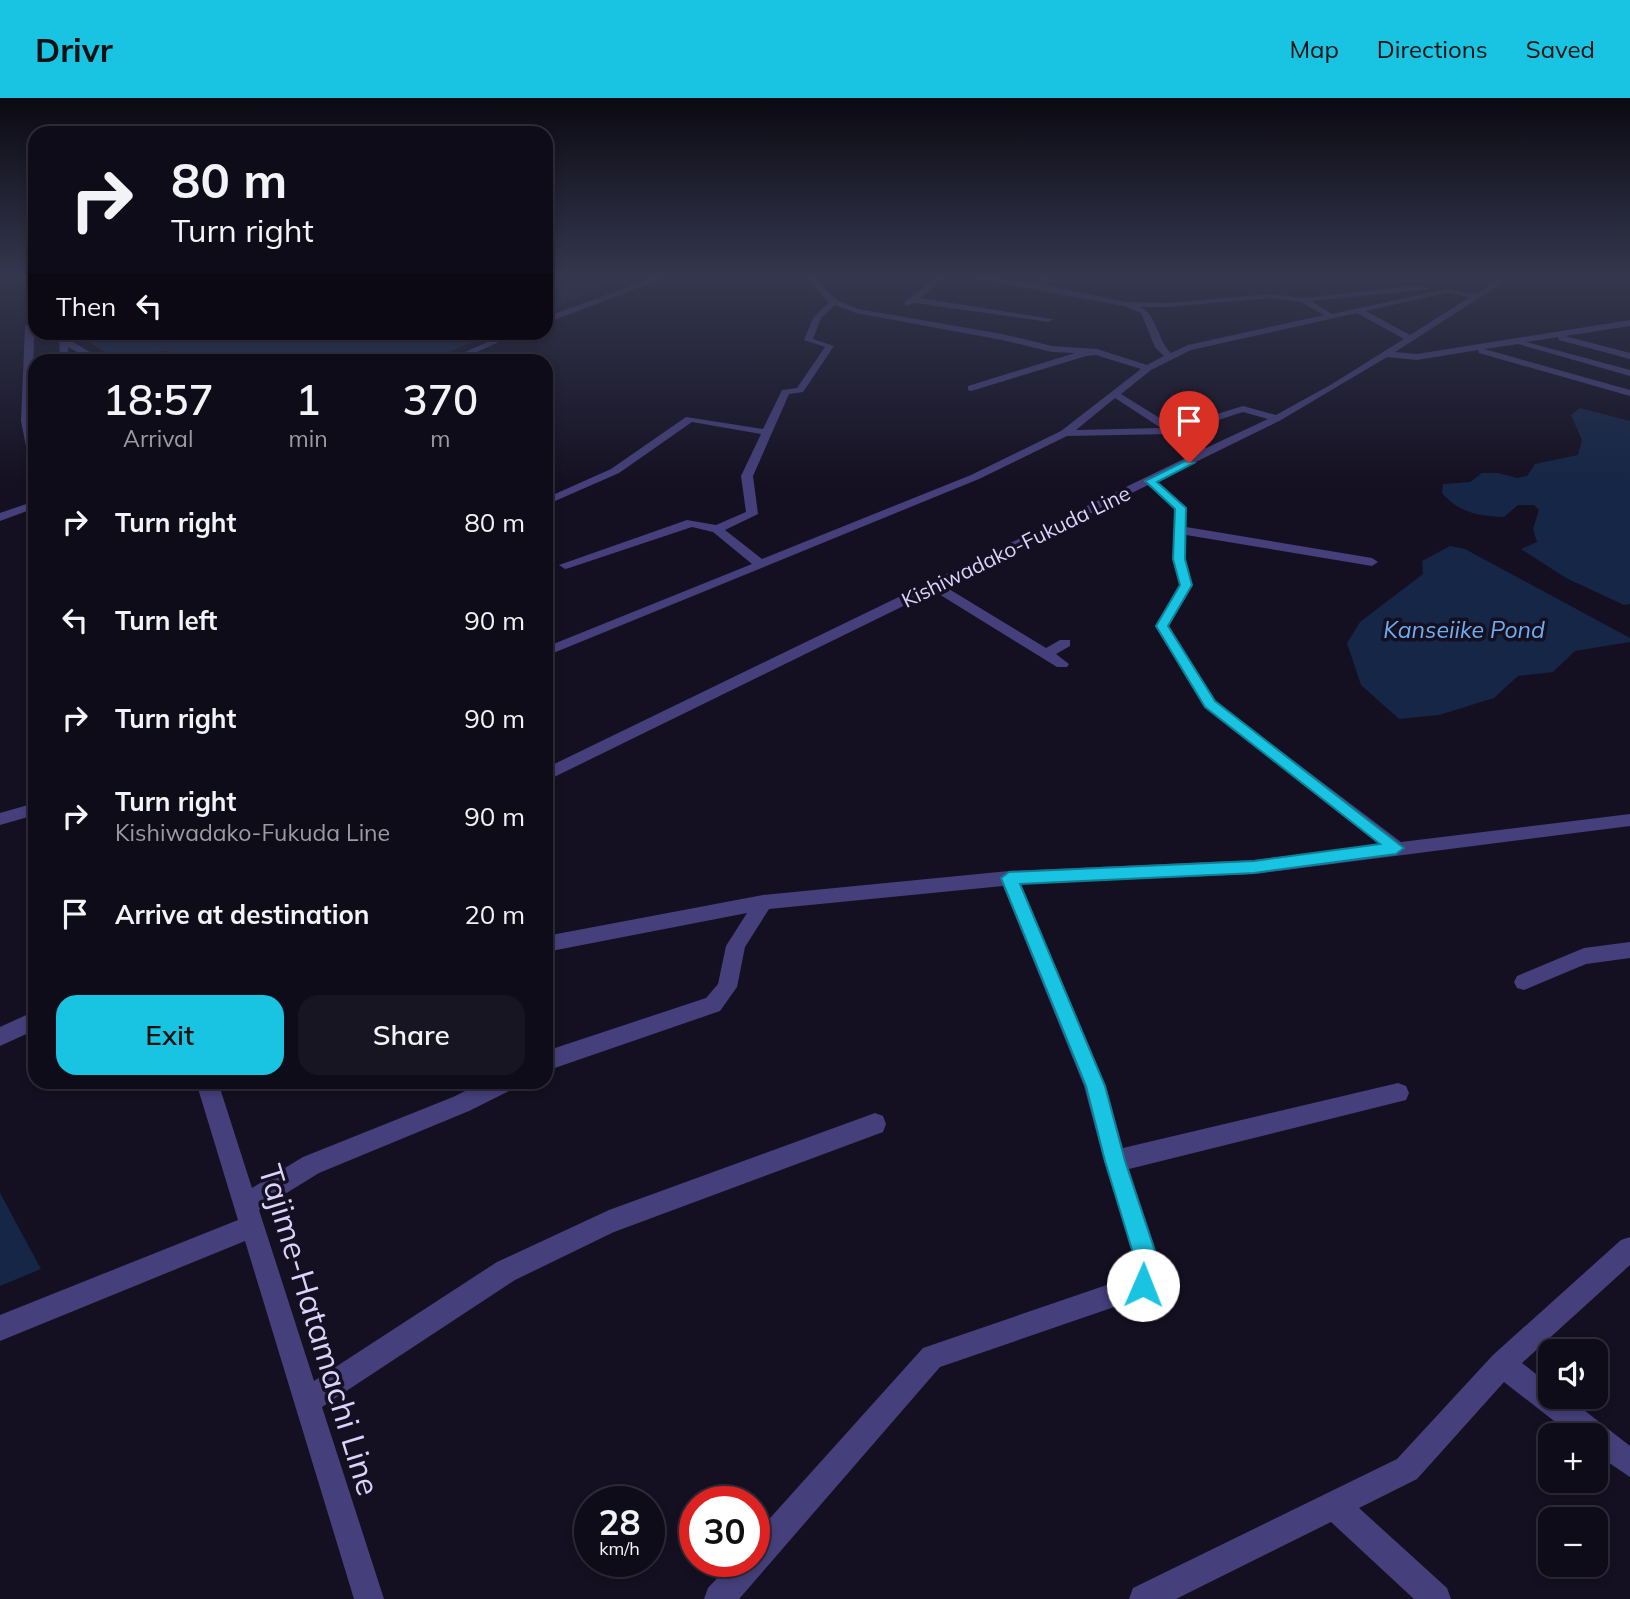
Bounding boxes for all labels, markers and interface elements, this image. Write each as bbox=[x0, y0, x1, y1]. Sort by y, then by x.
text: Drivr bbox=[35, 29, 113, 70]
text: Map bbox=[1289, 34, 1339, 64]
text: Directions bbox=[1377, 34, 1488, 64]
text: Saved bbox=[1526, 34, 1595, 64]
text: 80 m bbox=[171, 149, 287, 210]
icon: right bbox=[56, 154, 147, 245]
text: Turn right bbox=[171, 210, 314, 250]
icon: left bbox=[130, 287, 168, 325]
text: Then bbox=[56, 290, 116, 323]
text: 18:57 bbox=[103, 373, 214, 426]
text: 1 bbox=[295, 373, 321, 426]
text: 370 bbox=[403, 373, 478, 426]
pin bbox=[1159, 391, 1219, 463]
icon: arrive bbox=[1170, 402, 1208, 440]
text: Arrival bbox=[123, 424, 193, 453]
text: min bbox=[288, 424, 328, 453]
text: m bbox=[430, 424, 450, 453]
street label: Kishiwadako-Fukuda Line bbox=[897, 479, 1134, 613]
icon: right bbox=[56, 503, 94, 541]
text: Turn right bbox=[115, 506, 236, 539]
text: 80 m bbox=[464, 506, 525, 539]
icon: left bbox=[56, 601, 94, 639]
text: Turn left bbox=[115, 604, 217, 637]
text: 90 m bbox=[464, 604, 525, 637]
water label: Kanseiike Pond bbox=[1383, 615, 1545, 644]
icon: right bbox=[56, 699, 94, 737]
text: Turn right bbox=[115, 702, 236, 735]
text: 90 m bbox=[464, 702, 525, 735]
text: Turn right bbox=[115, 785, 236, 818]
icon: right bbox=[56, 797, 94, 835]
text: 90 m bbox=[464, 800, 525, 833]
text: Kishiwadako-Fukuda Line bbox=[115, 818, 390, 847]
icon: arrive bbox=[56, 895, 94, 933]
text: Arrive at destination bbox=[115, 898, 370, 931]
text: 20 m bbox=[464, 898, 525, 931]
button: Exit bbox=[56, 995, 284, 1075]
button: Share bbox=[298, 995, 525, 1075]
street label: Tajime-Hatamachi Line bbox=[251, 1159, 389, 1500]
position arrow bbox=[1106, 1248, 1180, 1322]
map controls bbox=[1538, 1339, 1608, 1577]
button: sound bbox=[1538, 1339, 1608, 1409]
button: + bbox=[1538, 1423, 1608, 1493]
speed limit sign: 30 bbox=[679, 1486, 770, 1577]
text: 28 bbox=[598, 1500, 641, 1544]
button: − bbox=[1538, 1507, 1608, 1577]
text: km/h bbox=[599, 1537, 640, 1560]

